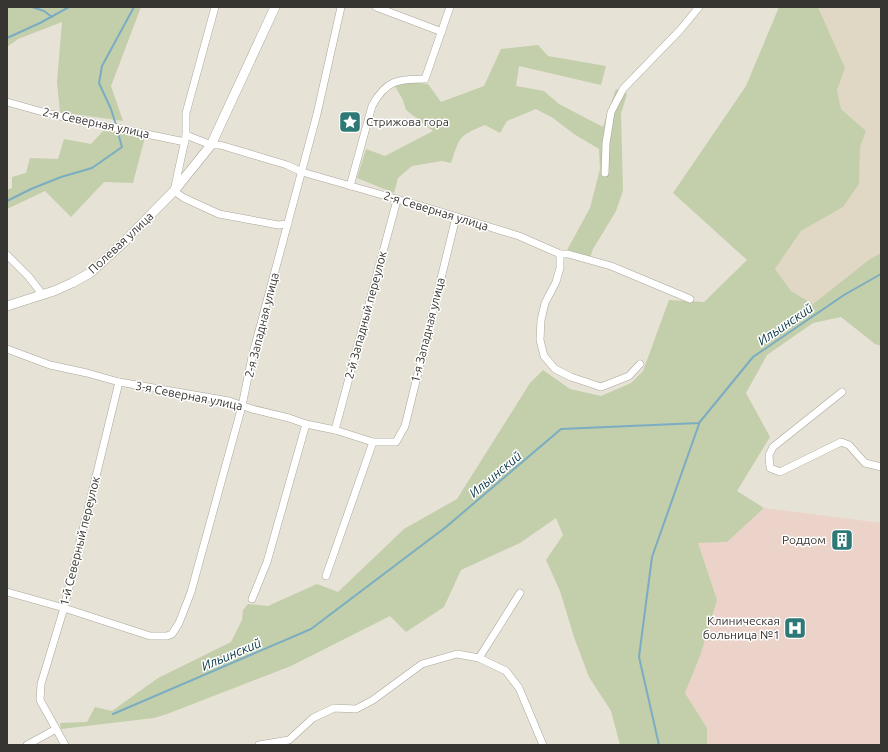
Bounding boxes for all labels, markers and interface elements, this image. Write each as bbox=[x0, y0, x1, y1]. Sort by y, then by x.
street label: 2-я Северная улица bbox=[41, 105, 151, 140]
place icon: Стрижова гора bbox=[337, 109, 363, 135]
place label: Стрижова гора bbox=[366, 115, 449, 128]
street label: 2-я Северная улица bbox=[382, 188, 490, 233]
street label: Полевая улица bbox=[86, 209, 156, 276]
street label: 2-й Западный переулок bbox=[342, 250, 389, 380]
street label: 2-я Западная улица bbox=[242, 271, 281, 379]
street label: 1-я Западная улица bbox=[408, 276, 447, 384]
water label: Ильинский bbox=[755, 300, 815, 348]
street label: 3-я Северная улица bbox=[134, 379, 244, 412]
water label: Ильинский bbox=[466, 448, 524, 500]
street label: 1-й Северный переулок bbox=[57, 475, 102, 607]
building icon: Роддом bbox=[829, 527, 855, 553]
place label: Роддом bbox=[782, 533, 826, 546]
place label: Клиническая больница №1 bbox=[703, 614, 780, 641]
hospital icon: Клиническая больница №1 bbox=[782, 615, 808, 641]
water label: Ильинский bbox=[199, 635, 263, 673]

